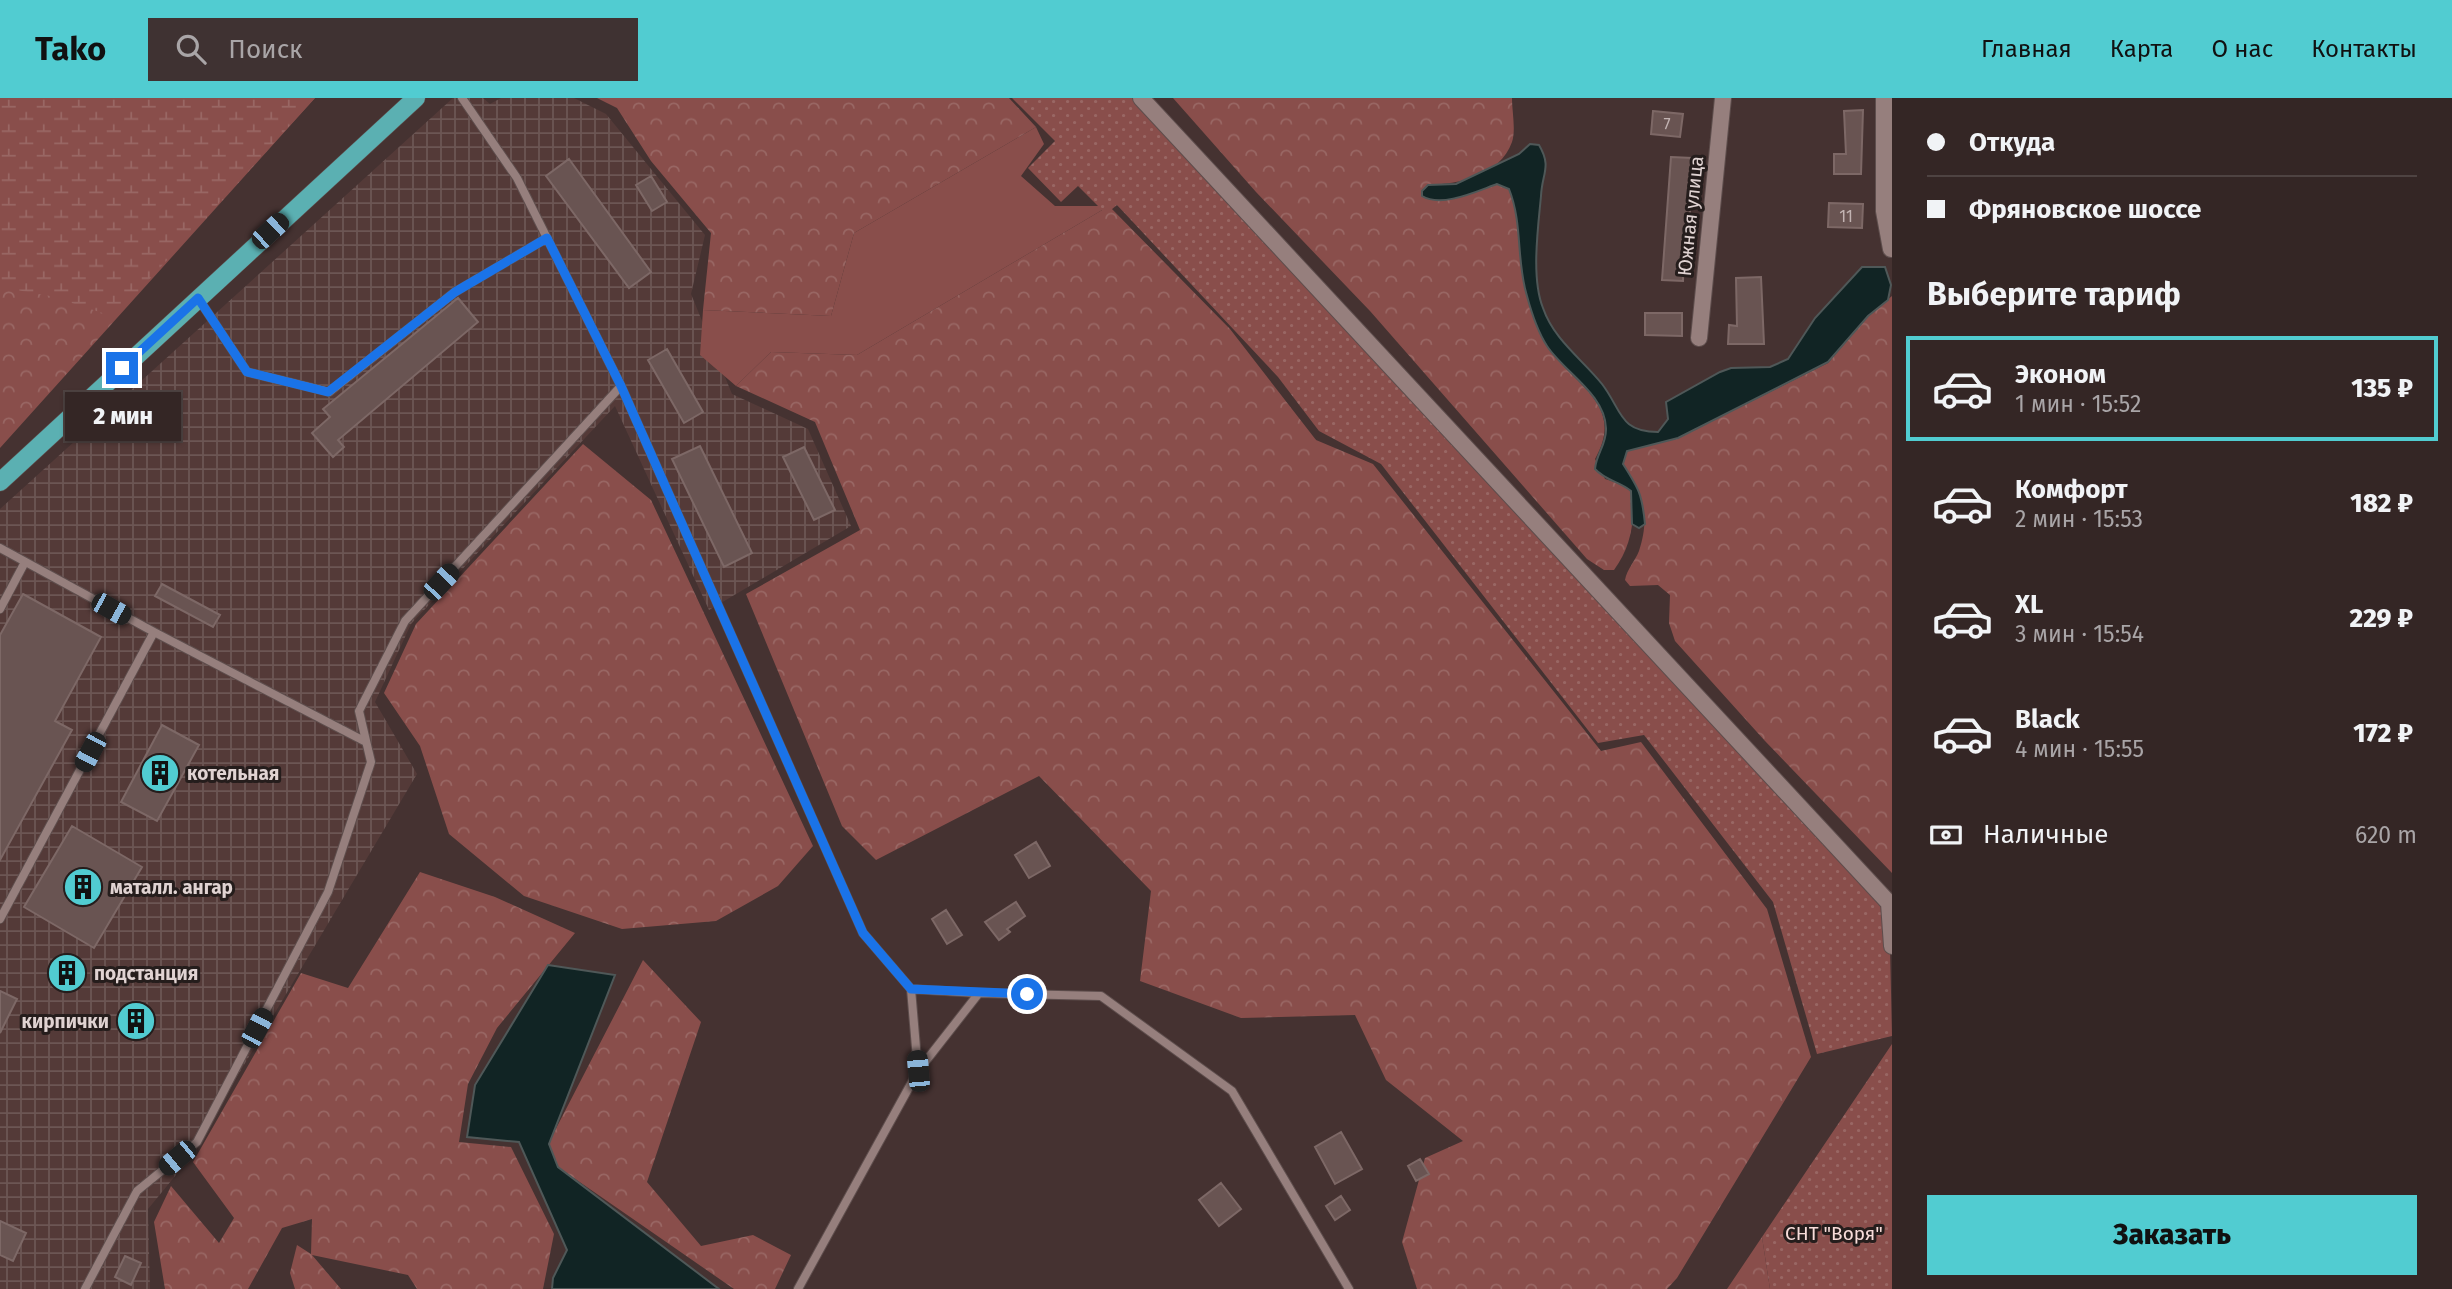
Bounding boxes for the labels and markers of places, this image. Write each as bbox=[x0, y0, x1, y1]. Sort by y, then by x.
building icon: котельная bbox=[139, 752, 181, 794]
place label: котельная bbox=[187, 762, 279, 785]
building icon: маталл. ангар bbox=[62, 866, 104, 908]
place label: маталл. ангар bbox=[110, 876, 233, 899]
building icon: подстанция bbox=[46, 952, 88, 994]
place label: подстанция bbox=[94, 962, 198, 985]
building icon: кирпички bbox=[115, 1000, 157, 1042]
place label: кирпички bbox=[22, 1010, 109, 1033]

